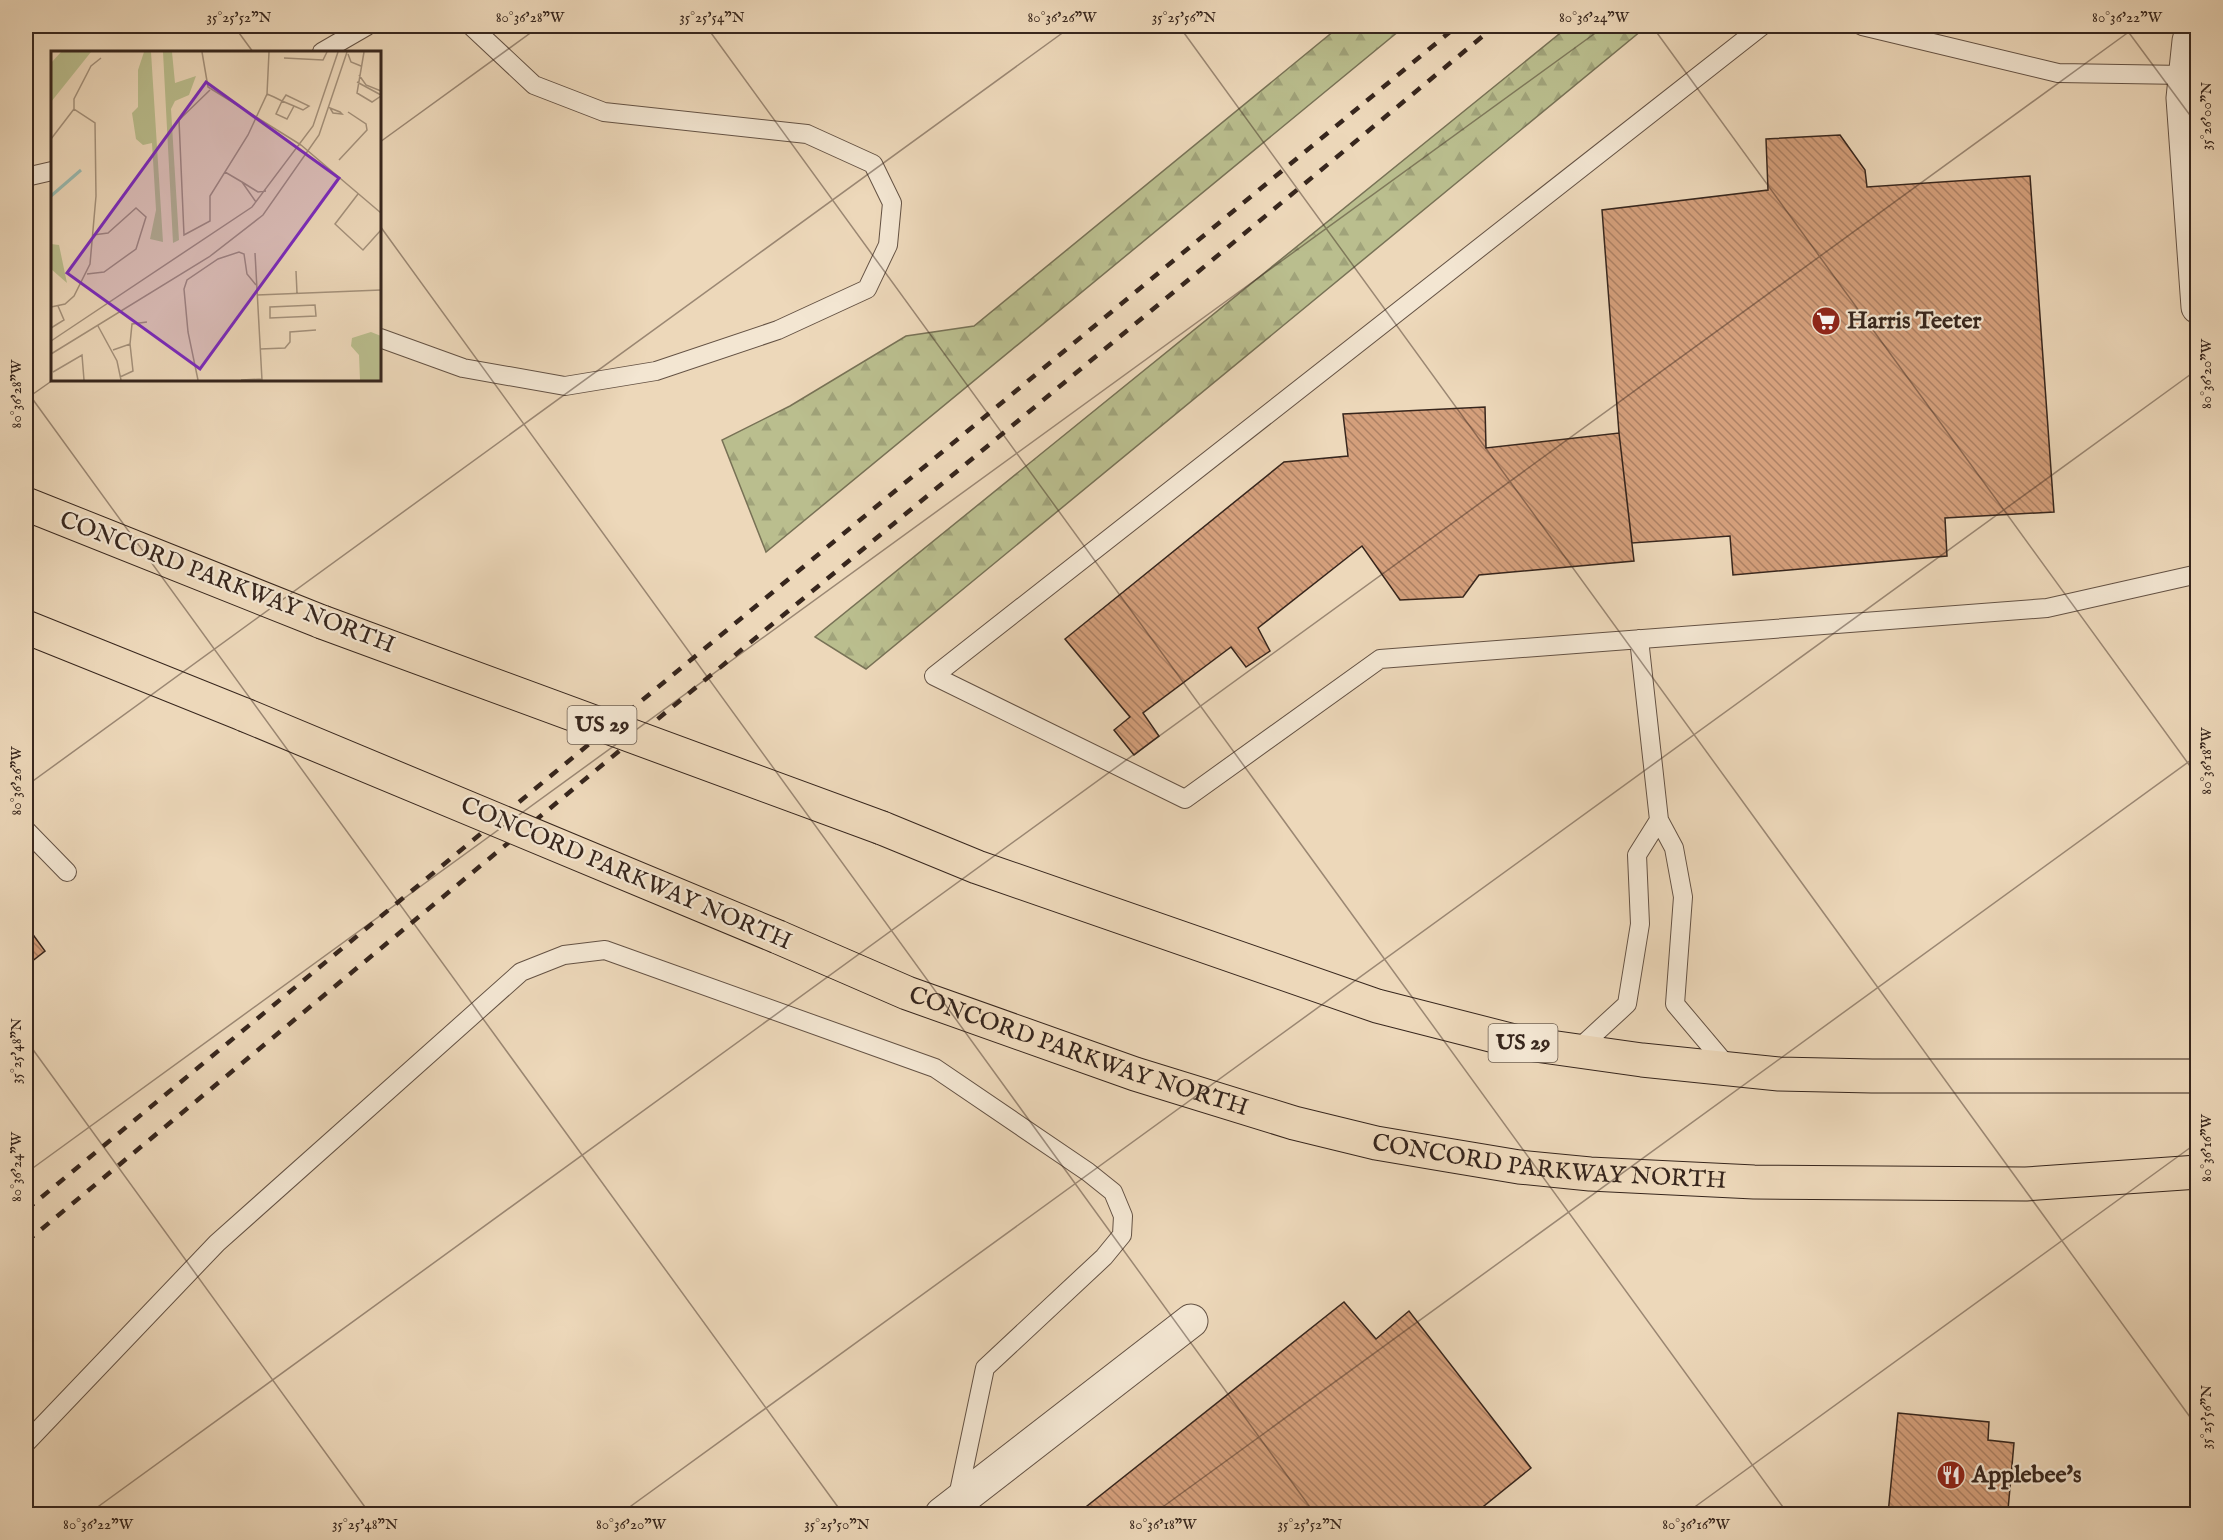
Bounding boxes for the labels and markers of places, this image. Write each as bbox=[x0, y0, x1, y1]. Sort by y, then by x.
supermarket icon: Harris Teeter bbox=[1810, 305, 1842, 337]
place label: Harris Teeter bbox=[1847, 306, 1981, 337]
restaurant icon: Applebee's bbox=[1935, 1459, 1967, 1491]
place label: Applebee's bbox=[1971, 1460, 2082, 1491]

